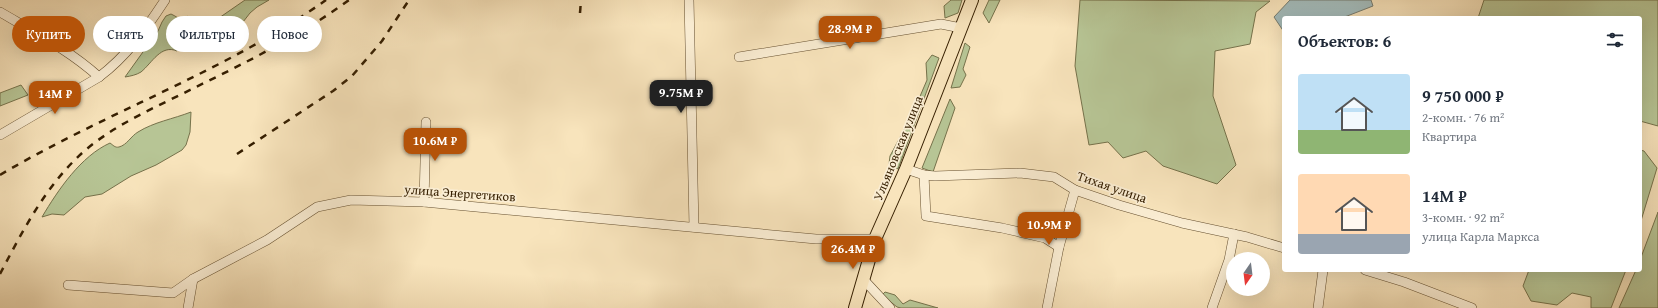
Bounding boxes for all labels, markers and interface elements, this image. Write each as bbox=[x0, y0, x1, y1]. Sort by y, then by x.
chip: Купить bbox=[12, 16, 85, 52]
chip: Снять bbox=[93, 16, 158, 52]
chip: Фильтры bbox=[166, 16, 249, 52]
chip: Новое bbox=[257, 16, 322, 52]
pin: 28.9M ₽ bbox=[813, 16, 887, 50]
text: 28.9M ₽ bbox=[828, 19, 872, 38]
text: Объектов: 6 bbox=[1298, 28, 1391, 53]
icon: filters bbox=[1604, 29, 1626, 51]
pin: 9.75M ₽ bbox=[644, 80, 718, 114]
pin: 14M ₽ bbox=[27, 81, 83, 115]
text: 9.75M ₽ bbox=[659, 83, 703, 102]
text: 9 750 000 ₽ bbox=[1422, 83, 1504, 108]
text: 14M ₽ bbox=[38, 84, 72, 103]
icon: home bbox=[1330, 90, 1378, 138]
street label: Ульяновская улица bbox=[868, 92, 928, 203]
text: 2-комн. · 76 m² bbox=[1422, 108, 1504, 127]
text: Квартира bbox=[1422, 127, 1477, 146]
pin: 10.6M ₽ bbox=[398, 128, 472, 162]
text: 10.6M ₽ bbox=[413, 131, 457, 150]
street label: Тихая улица bbox=[1075, 166, 1150, 208]
street label: улица Энергетиков bbox=[403, 180, 516, 206]
text: 14M ₽ bbox=[1422, 183, 1467, 208]
icon: home bbox=[1330, 190, 1378, 238]
text: 3-комн. · 92 m² bbox=[1422, 208, 1504, 227]
pin: 10.9M ₽ bbox=[1012, 212, 1086, 246]
text: 10.9M ₽ bbox=[1027, 215, 1071, 234]
text: улица Карла Маркса bbox=[1422, 227, 1540, 246]
pin: 26.4M ₽ bbox=[816, 236, 890, 270]
text: 26.4M ₽ bbox=[831, 239, 875, 258]
north arrow bbox=[1226, 252, 1270, 296]
map controls bbox=[1226, 252, 1270, 296]

